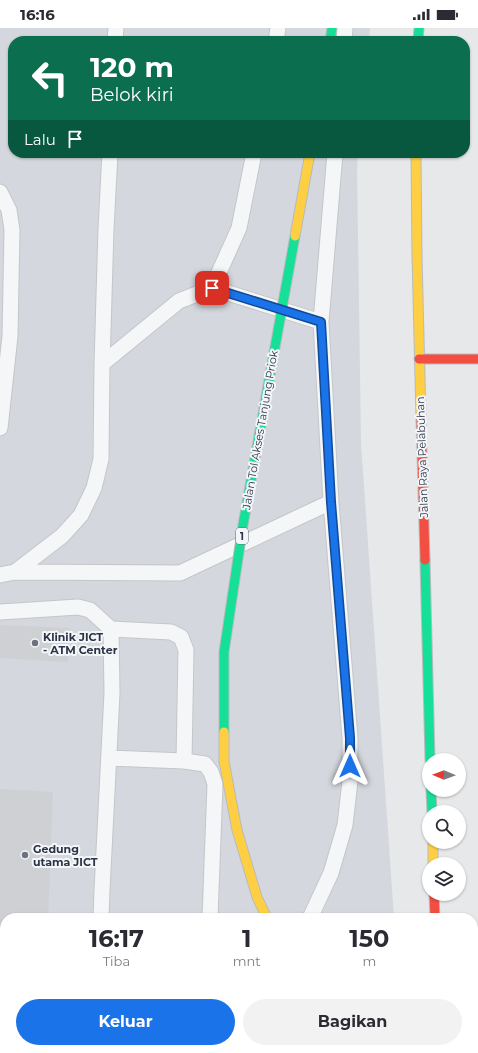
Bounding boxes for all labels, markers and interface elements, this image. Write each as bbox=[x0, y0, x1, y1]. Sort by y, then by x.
text: 16:16 bbox=[20, 5, 55, 24]
text: 120 m bbox=[90, 50, 174, 84]
icon: left bbox=[24, 52, 76, 104]
text: Belok kiri bbox=[90, 84, 174, 106]
icon: arrive bbox=[64, 128, 86, 150]
text: Lalu bbox=[24, 130, 56, 149]
pin bbox=[195, 271, 229, 305]
icon: arrive bbox=[201, 277, 223, 299]
street label: Jalan Tol Akses Tanjung Priok bbox=[239, 349, 281, 512]
street label: Jalan Raya Pelabuhan bbox=[413, 396, 431, 519]
road number: 1 bbox=[236, 528, 248, 544]
place label: Klinik JICT - ATM Center bbox=[43, 630, 118, 657]
marker: Klinik JICT - ATM Center bbox=[30, 638, 40, 648]
position arrow bbox=[329, 745, 371, 787]
north arrow bbox=[422, 753, 466, 797]
map controls bbox=[422, 753, 466, 901]
button: search bbox=[422, 805, 466, 849]
place label: Gedung utama JICT bbox=[33, 842, 98, 869]
marker: Gedung utama JICT bbox=[20, 850, 30, 860]
button: layers bbox=[422, 857, 466, 901]
text: 16:17 bbox=[89, 924, 144, 953]
text: 1 bbox=[242, 924, 251, 953]
text: 150 bbox=[349, 924, 389, 953]
text: Tiba bbox=[103, 953, 130, 969]
text: mnt bbox=[233, 953, 261, 969]
text: m bbox=[362, 953, 376, 969]
button: Keluar bbox=[16, 999, 235, 1045]
button: Bagikan bbox=[243, 999, 462, 1045]

